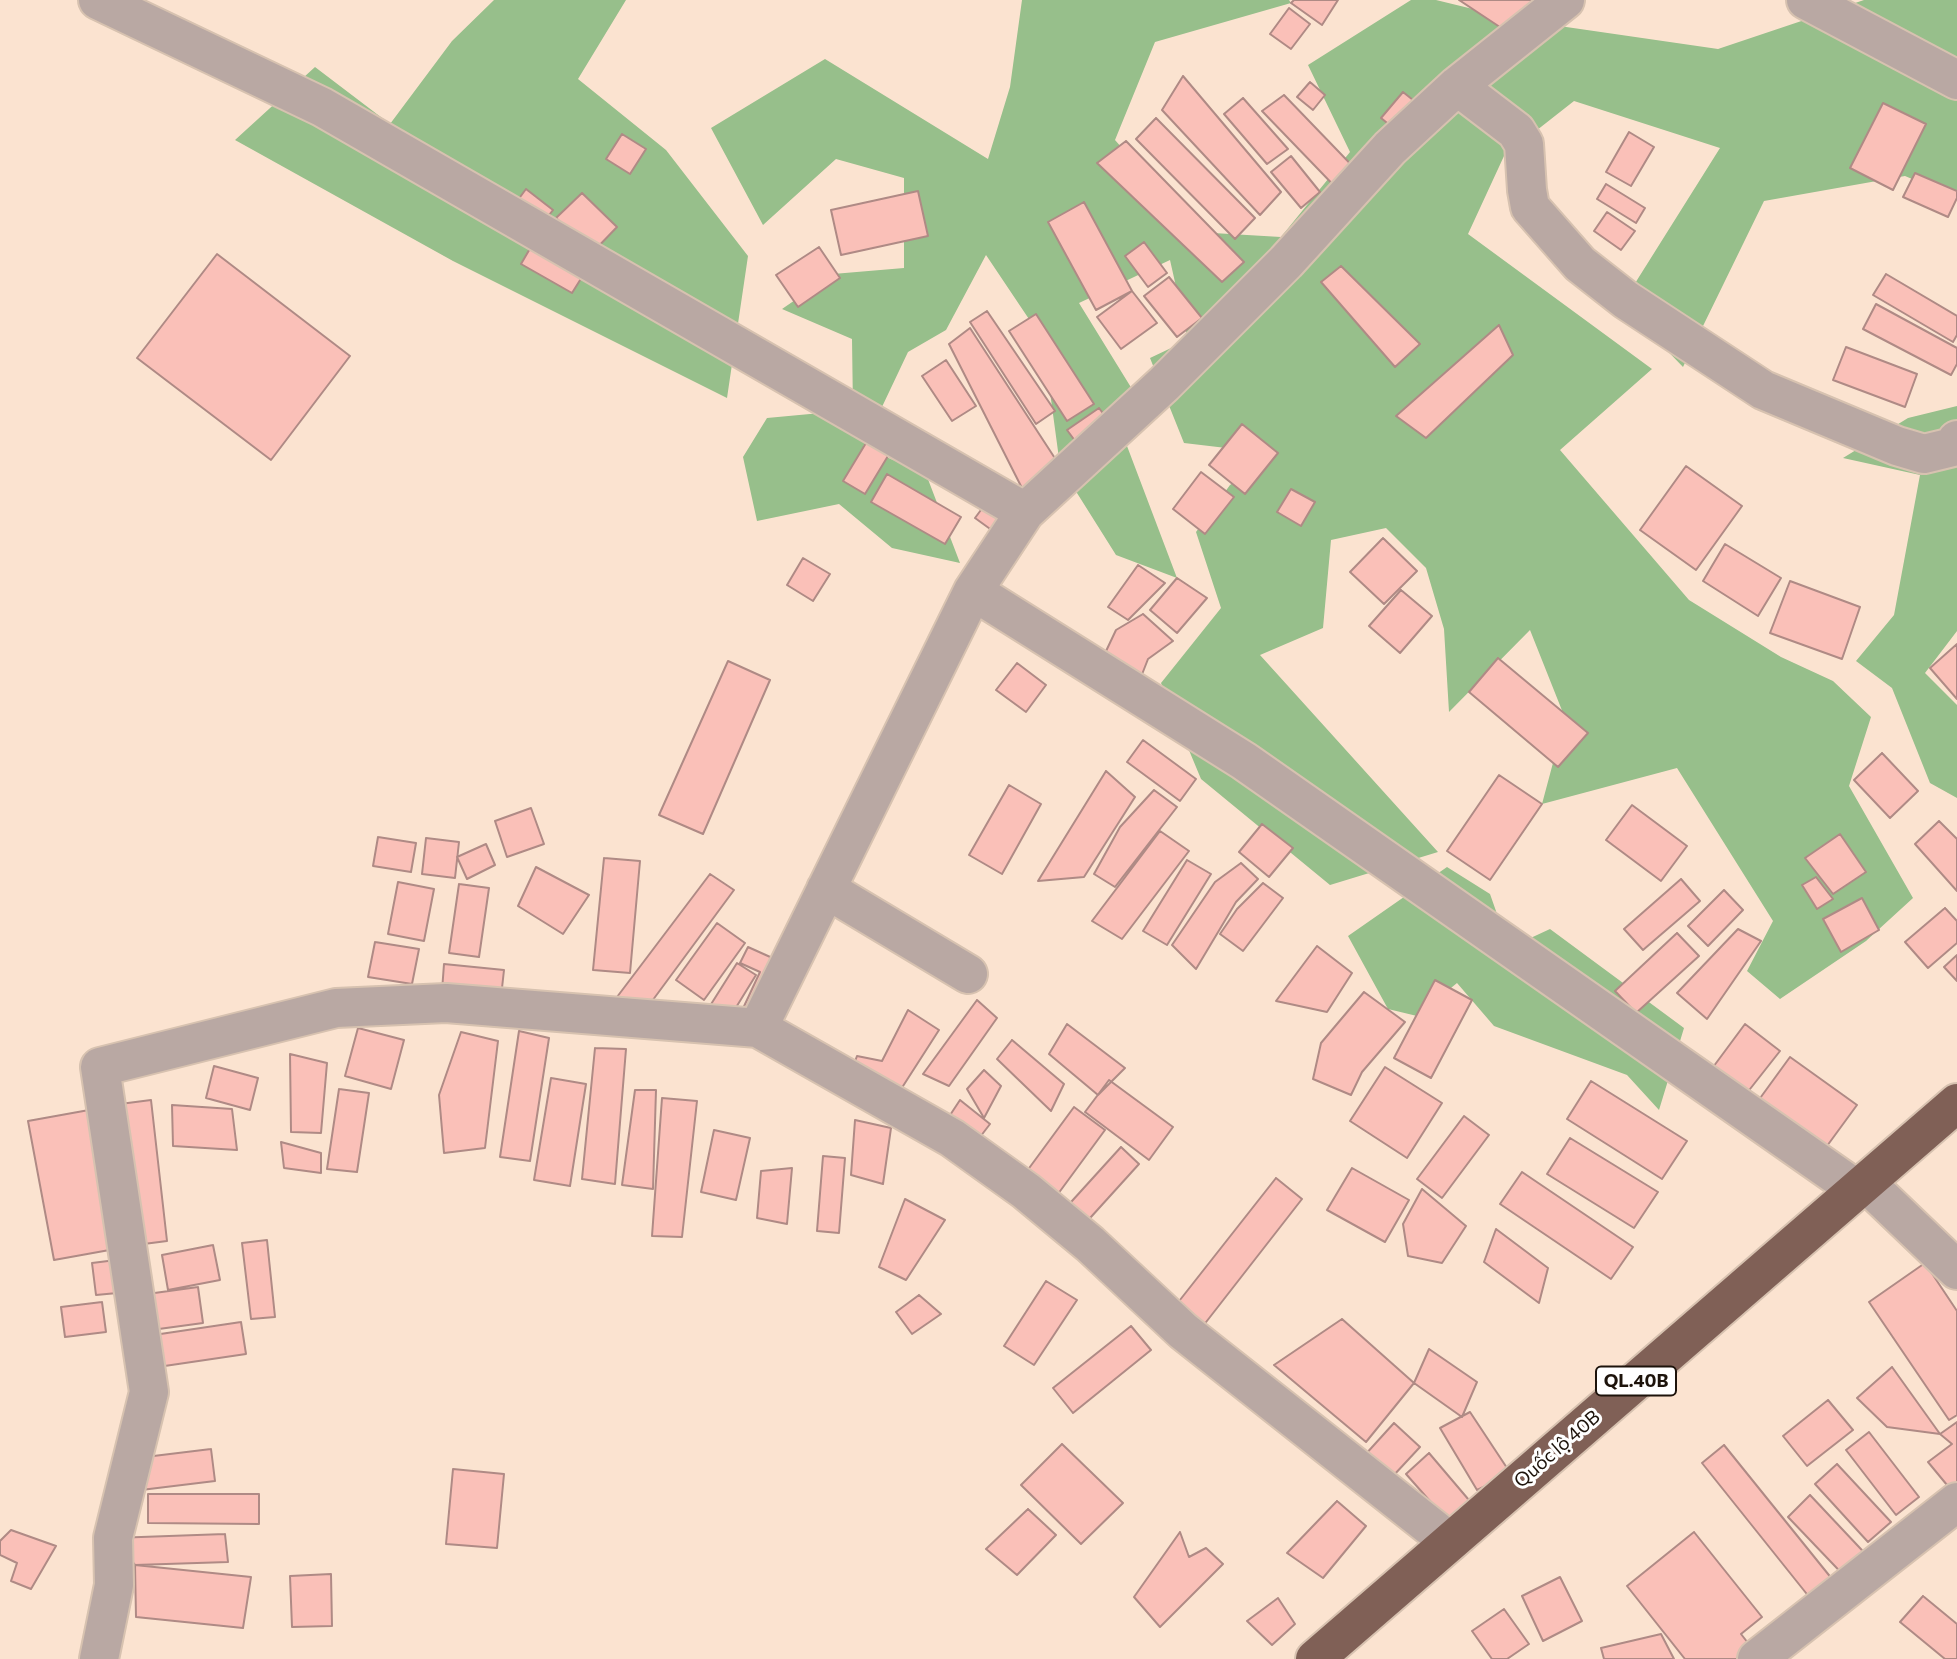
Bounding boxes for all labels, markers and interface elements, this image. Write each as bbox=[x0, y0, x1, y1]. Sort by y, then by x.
road number: QL.40B bbox=[1596, 1366, 1676, 1396]
street label: Quốc lộ 40B bbox=[1509, 1405, 1605, 1493]

